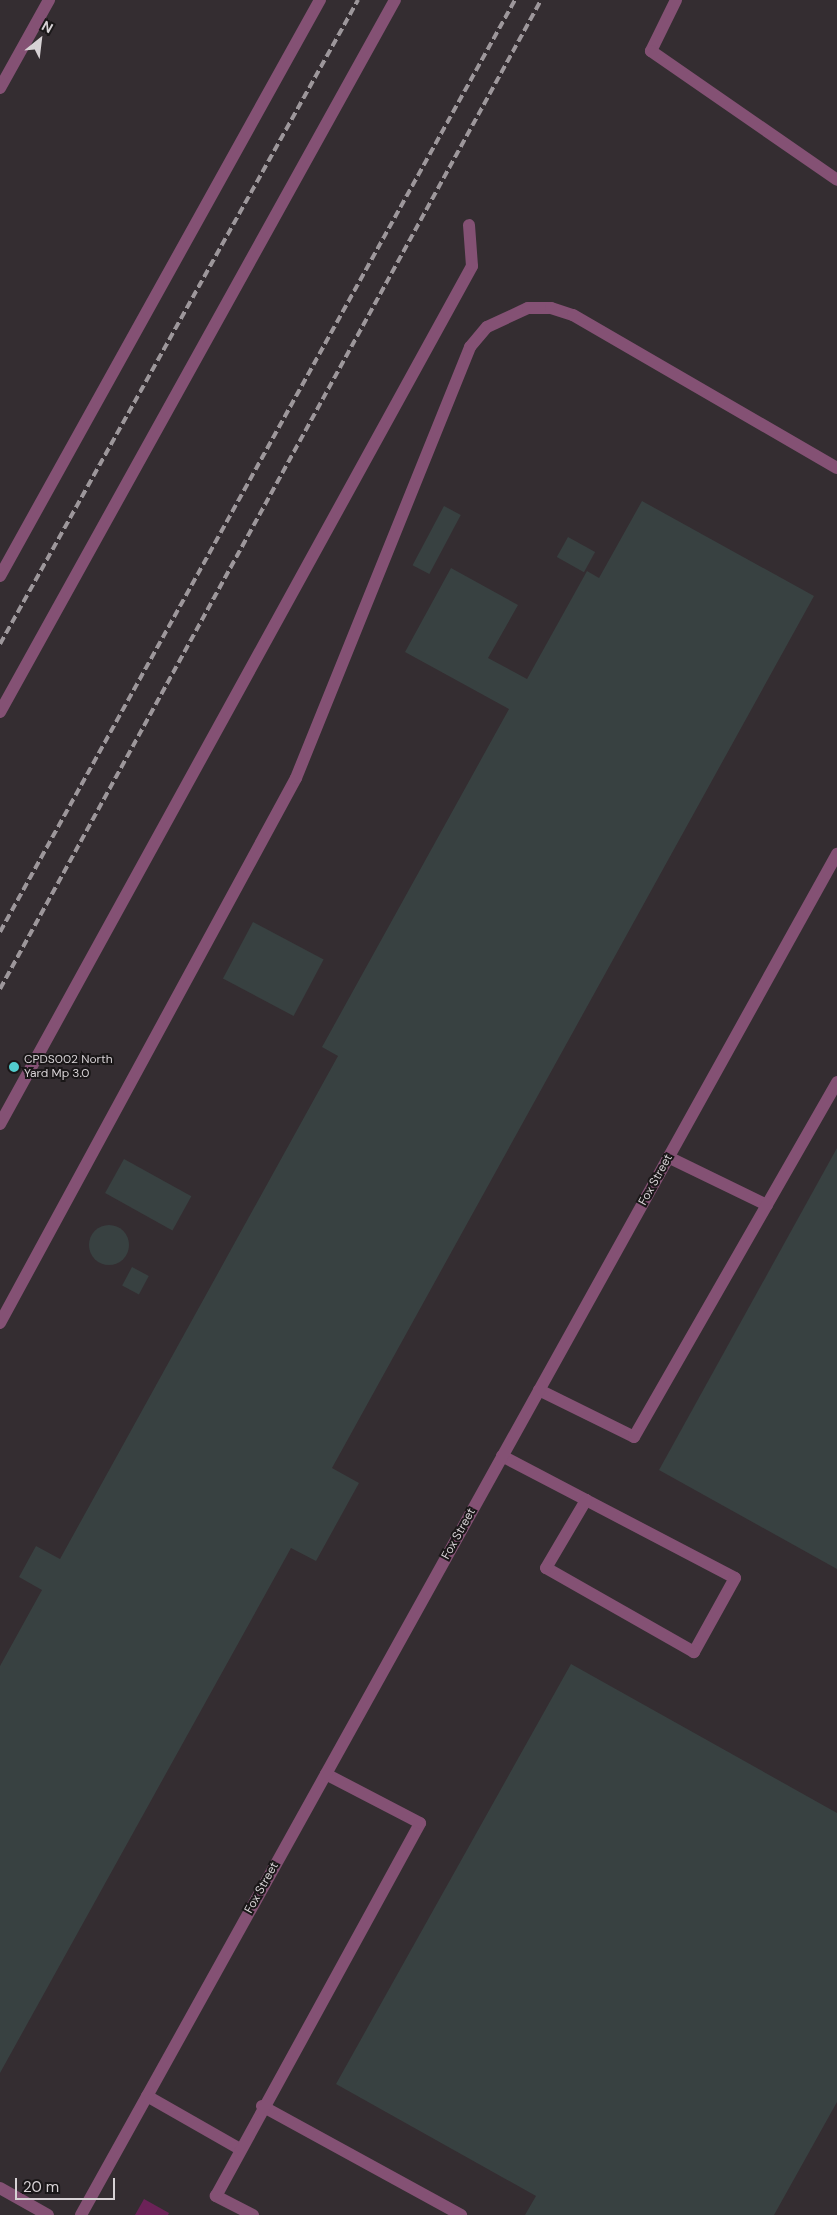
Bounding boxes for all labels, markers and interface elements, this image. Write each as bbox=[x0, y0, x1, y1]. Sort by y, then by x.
north arrow bbox=[15, 15, 65, 65]
text: N bbox=[38, 17, 56, 37]
place label: CPDS002 North Yard Mp 3.0 bbox=[24, 1053, 113, 1081]
marker: CPDS002 North Yard Mp 3.0 bbox=[8, 1061, 20, 1073]
street label: Fox Street bbox=[636, 1152, 676, 1208]
street label: Fox Street bbox=[439, 1506, 479, 1562]
street label: Fox Street bbox=[242, 1860, 282, 1916]
scale bar bbox=[18, 2168, 118, 2200]
text: 20 m bbox=[23, 2177, 59, 2197]

